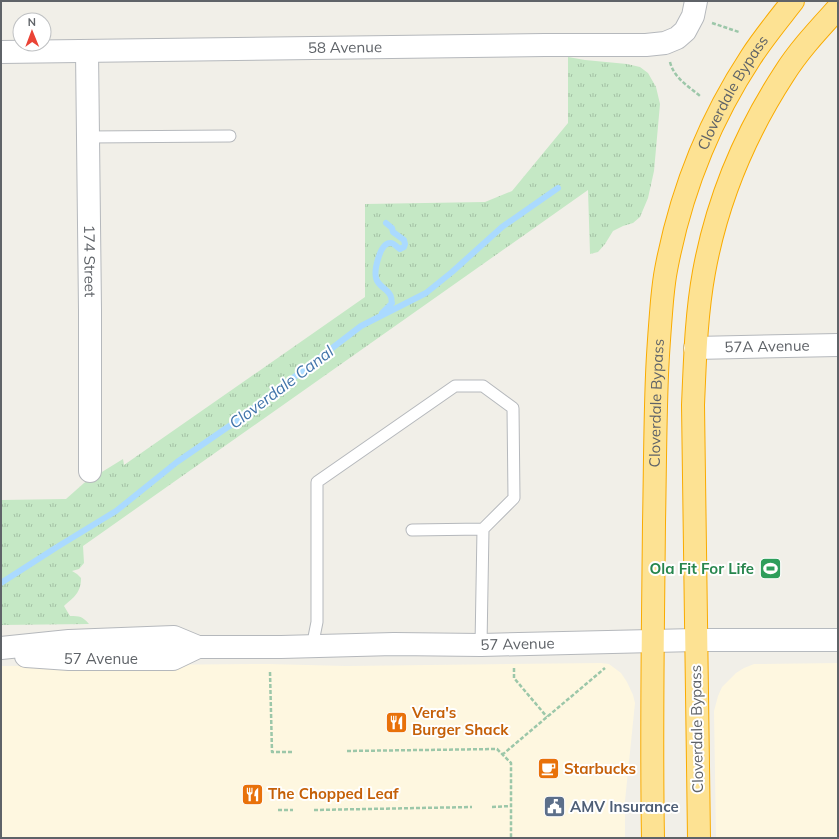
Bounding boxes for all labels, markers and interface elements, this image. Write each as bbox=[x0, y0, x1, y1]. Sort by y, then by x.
north arrow bbox=[12, 12, 52, 52]
text: N bbox=[28, 15, 36, 29]
street label: Cloverdale Bypass bbox=[693, 31, 772, 153]
street label: 58 Avenue bbox=[308, 37, 382, 57]
street label: 174 Street bbox=[80, 225, 100, 297]
street label: 57A Avenue bbox=[724, 336, 810, 356]
street label: Cloverdale Bypass bbox=[645, 338, 668, 467]
water label: Cloverdale Canal bbox=[225, 341, 337, 433]
sports icon: Ola Fit For Life bbox=[757, 556, 783, 582]
place label: Ola Fit For Life bbox=[650, 559, 754, 578]
street label: 57 Avenue bbox=[480, 633, 555, 654]
street label: 57 Avenue bbox=[63, 649, 138, 668]
street label: Cloverdale Bypass bbox=[686, 665, 707, 793]
place label: Vera's Burger Shack bbox=[411, 703, 509, 739]
restaurant icon: Vera's Burger Shack bbox=[383, 709, 409, 735]
cafe icon: Starbucks bbox=[535, 756, 561, 782]
place label: Starbucks bbox=[564, 759, 636, 778]
restaurant icon: The Chopped Leaf bbox=[239, 781, 265, 807]
place label: The Chopped Leaf bbox=[268, 784, 399, 803]
public building icon: AMV Insurance bbox=[542, 794, 568, 820]
place label: AMV Insurance bbox=[570, 797, 679, 816]

